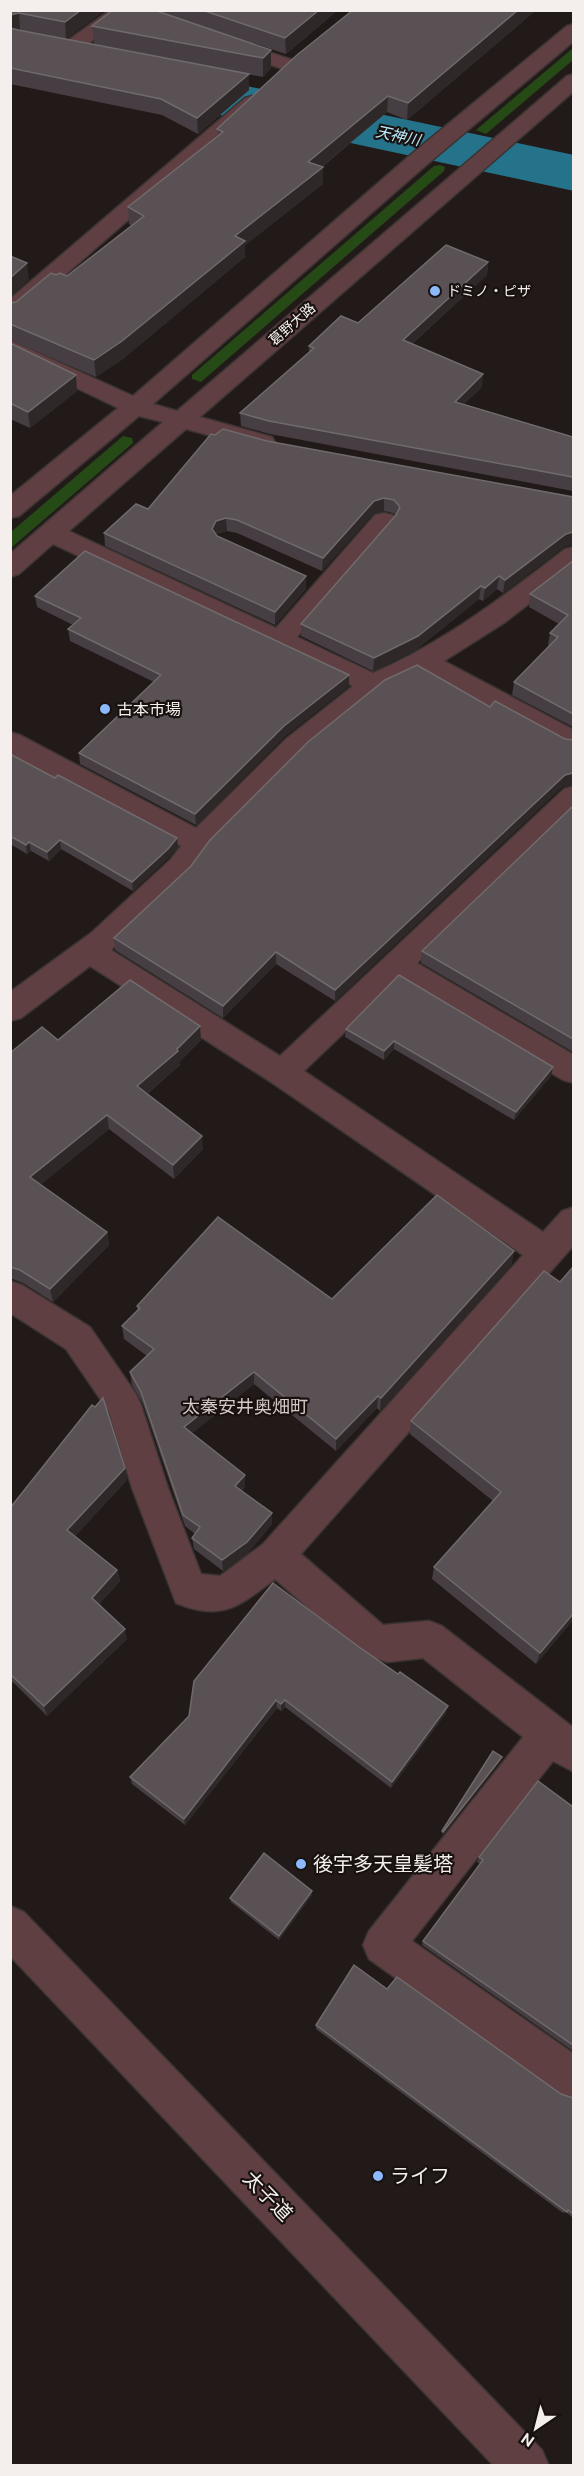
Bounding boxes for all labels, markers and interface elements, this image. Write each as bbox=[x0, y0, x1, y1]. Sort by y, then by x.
water label: 天神川 bbox=[374, 123, 424, 149]
place label: ドミノ・ピザ bbox=[447, 283, 531, 299]
marker: ドミノ・ピザ bbox=[428, 284, 442, 298]
street label: 葛野大路 bbox=[266, 300, 318, 348]
place label: 古本市場 bbox=[117, 700, 181, 718]
marker: 古本市場 bbox=[98, 702, 112, 716]
district label: 太秦安井奥畑町 bbox=[182, 1396, 308, 1416]
place label: 後宇多天皇髪塔 bbox=[313, 1852, 453, 1875]
marker: 後宇多天皇髪塔 bbox=[294, 1857, 308, 1871]
place label: ライフ bbox=[390, 2164, 450, 2187]
street label: 太子道 bbox=[239, 2166, 297, 2225]
marker: ライフ bbox=[371, 2169, 385, 2183]
north arrow bbox=[506, 2398, 566, 2458]
text: N bbox=[517, 2429, 537, 2451]

